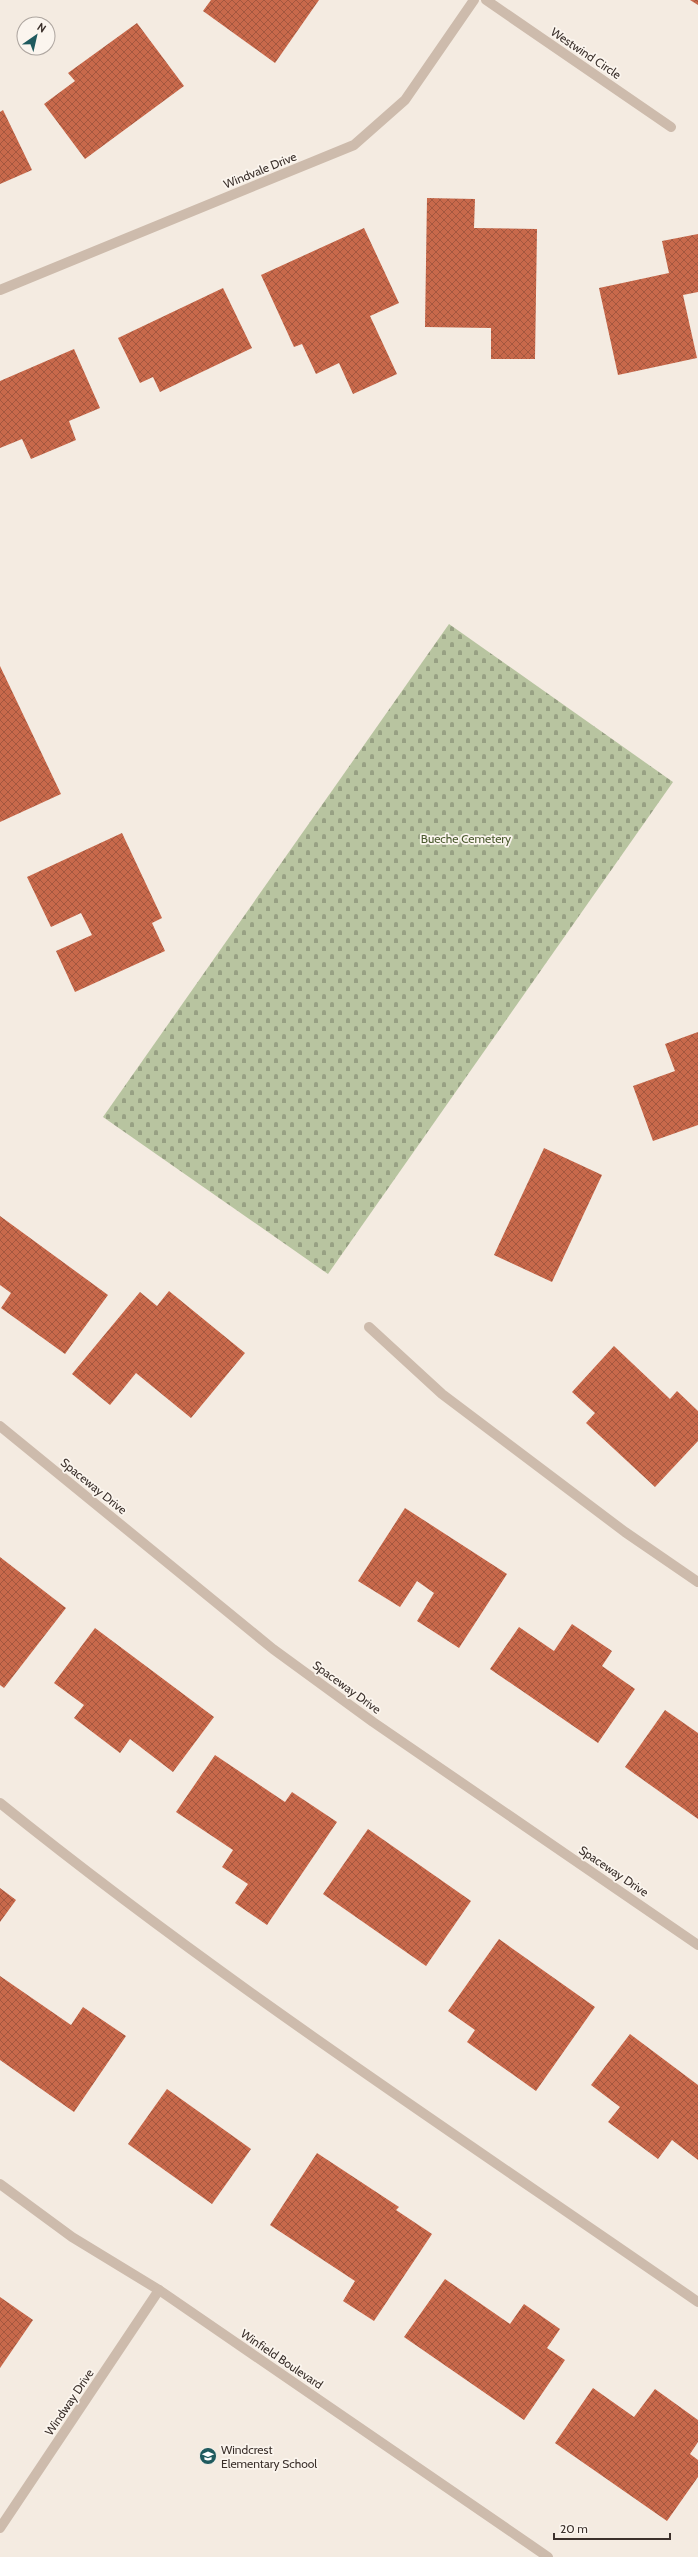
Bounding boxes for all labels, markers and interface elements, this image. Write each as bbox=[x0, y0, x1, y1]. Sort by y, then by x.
north arrow bbox=[16, 16, 56, 56]
text: N bbox=[34, 20, 49, 36]
street label: Westwind Circle bbox=[548, 24, 624, 82]
street label: Windvale Drive bbox=[221, 149, 299, 191]
park label: Bueche Cemetery bbox=[421, 831, 511, 846]
street label: Spaceway Drive bbox=[58, 1455, 130, 1517]
street label: Spaceway Drive bbox=[310, 1657, 384, 1717]
street label: Spaceway Drive bbox=[576, 1842, 652, 1900]
street label: Winfield Boulevard bbox=[238, 2326, 326, 2392]
street label: Windway Drive bbox=[41, 2366, 97, 2438]
place label: Windcrest Elementary School bbox=[221, 2442, 317, 2471]
school or university icon: Windcrest Elementary School bbox=[198, 2446, 218, 2466]
scale bar bbox=[554, 2515, 670, 2541]
text: 20 m bbox=[560, 2521, 588, 2536]

